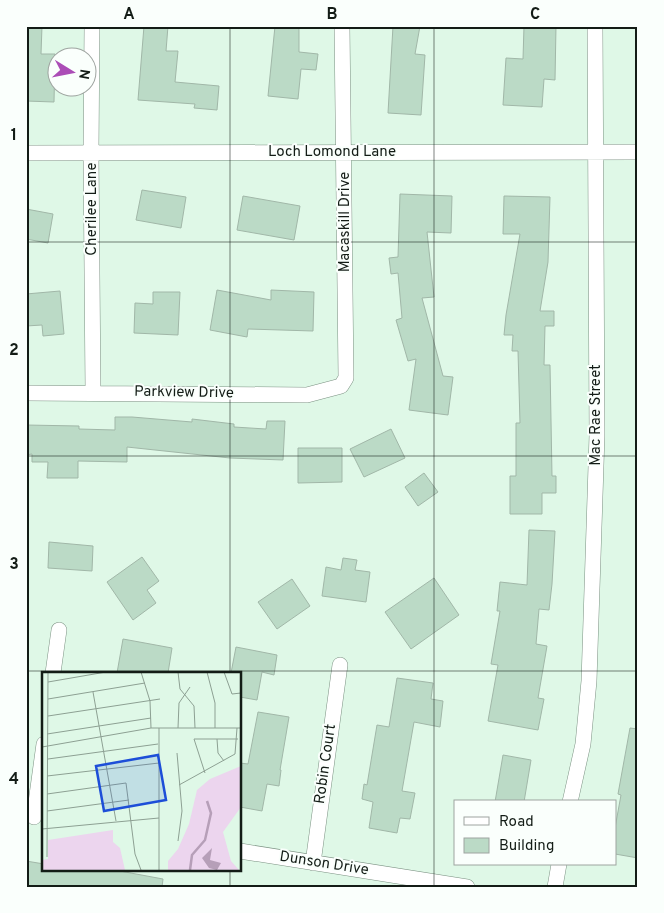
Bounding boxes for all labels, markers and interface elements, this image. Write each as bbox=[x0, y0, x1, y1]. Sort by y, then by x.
text: A bbox=[123, 5, 135, 25]
text: B bbox=[326, 5, 338, 25]
text: C bbox=[530, 5, 540, 25]
north arrow bbox=[48, 48, 98, 98]
text: N bbox=[74, 68, 93, 80]
text: 1 bbox=[11, 126, 17, 146]
street label: Loch Lomond Lane bbox=[268, 143, 396, 162]
street label: Cherilee Lane bbox=[83, 162, 102, 256]
street label: Macaskill Drive bbox=[336, 172, 355, 272]
text: 2 bbox=[9, 341, 19, 361]
street label: Mac Rae Street bbox=[587, 364, 606, 466]
street label: Parkview Drive bbox=[134, 383, 234, 403]
text: 3 bbox=[9, 555, 19, 575]
inset map bbox=[42, 672, 241, 870]
street label: Robin Court bbox=[311, 723, 341, 805]
text: 4 bbox=[9, 770, 19, 790]
legend bbox=[454, 800, 616, 866]
text: Road bbox=[499, 813, 534, 832]
text: Building bbox=[499, 837, 554, 856]
street label: Dunson Drive bbox=[278, 848, 370, 880]

